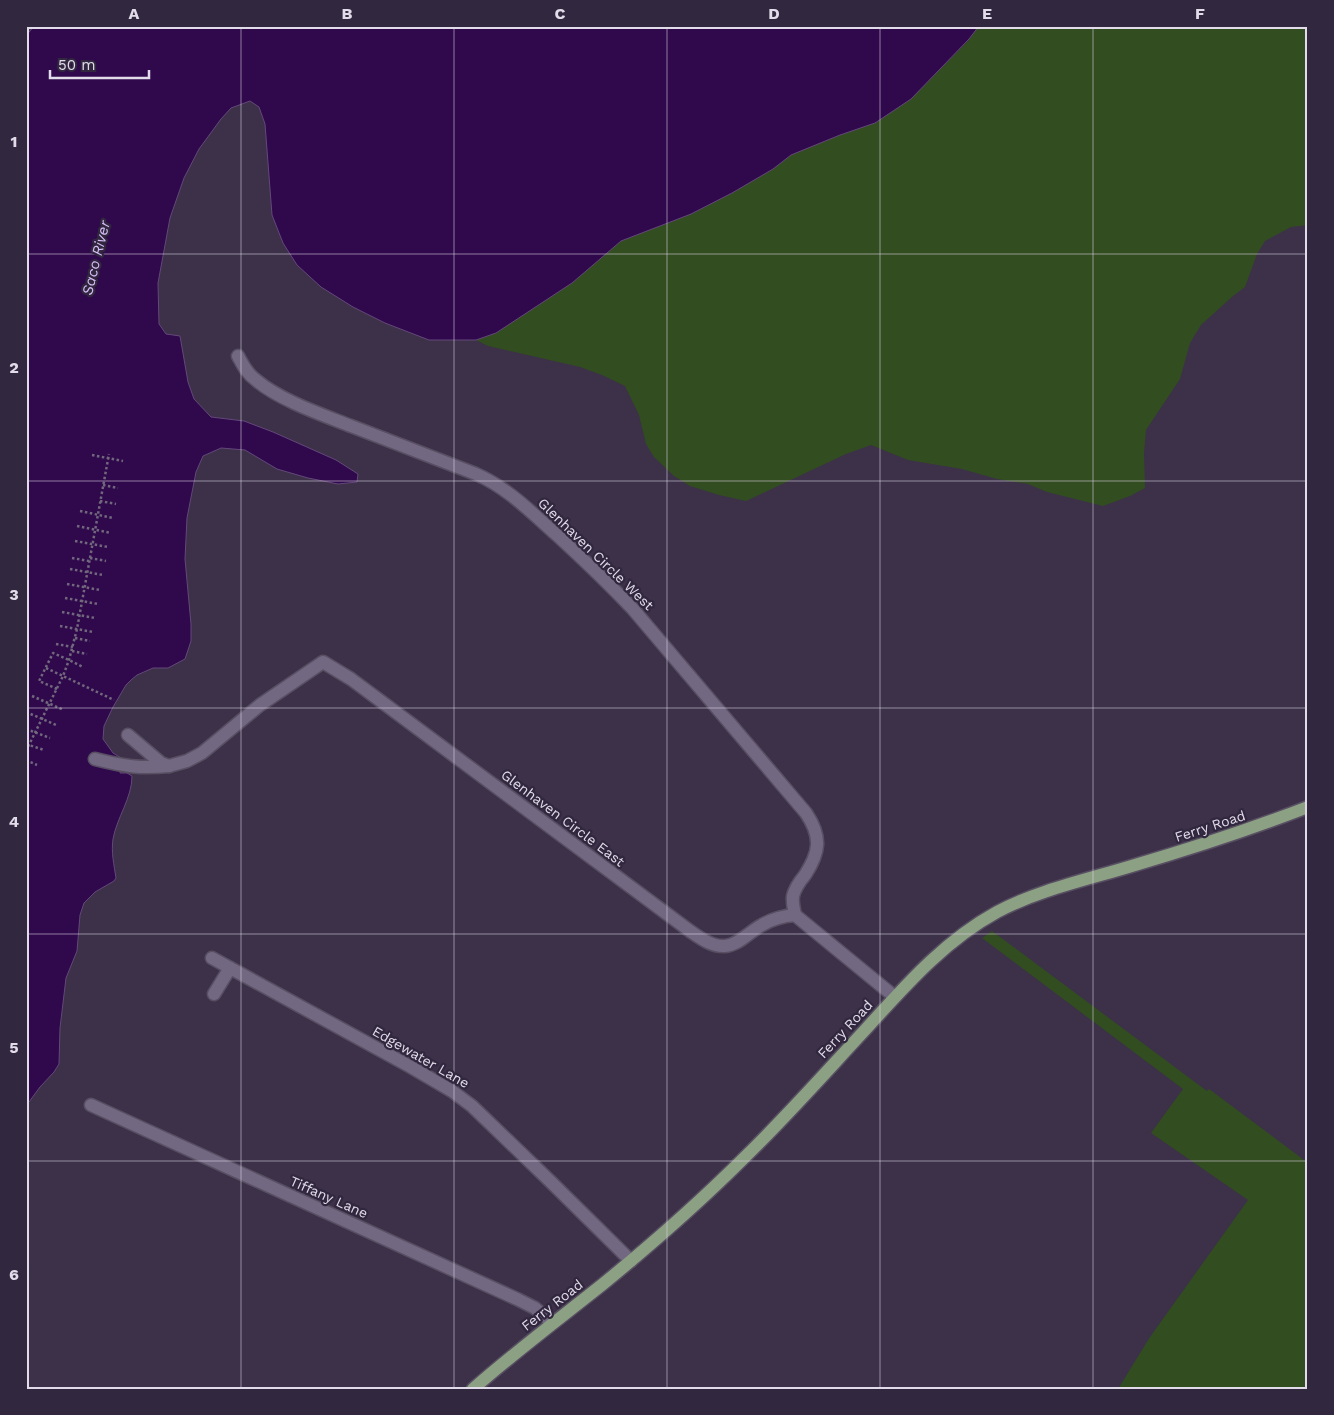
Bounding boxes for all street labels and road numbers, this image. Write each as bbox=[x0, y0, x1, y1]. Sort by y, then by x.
street label: Glenhaven Circle West bbox=[535, 495, 657, 613]
street label: Glenhaven Circle East bbox=[498, 766, 628, 870]
street label: Ferry Road bbox=[1173, 807, 1247, 845]
street label: Ferry Road bbox=[814, 997, 876, 1061]
street label: Edgewater Lane bbox=[370, 1023, 472, 1091]
street label: Tiffany Lane bbox=[288, 1173, 370, 1221]
street label: Ferry Road bbox=[518, 1276, 586, 1334]

